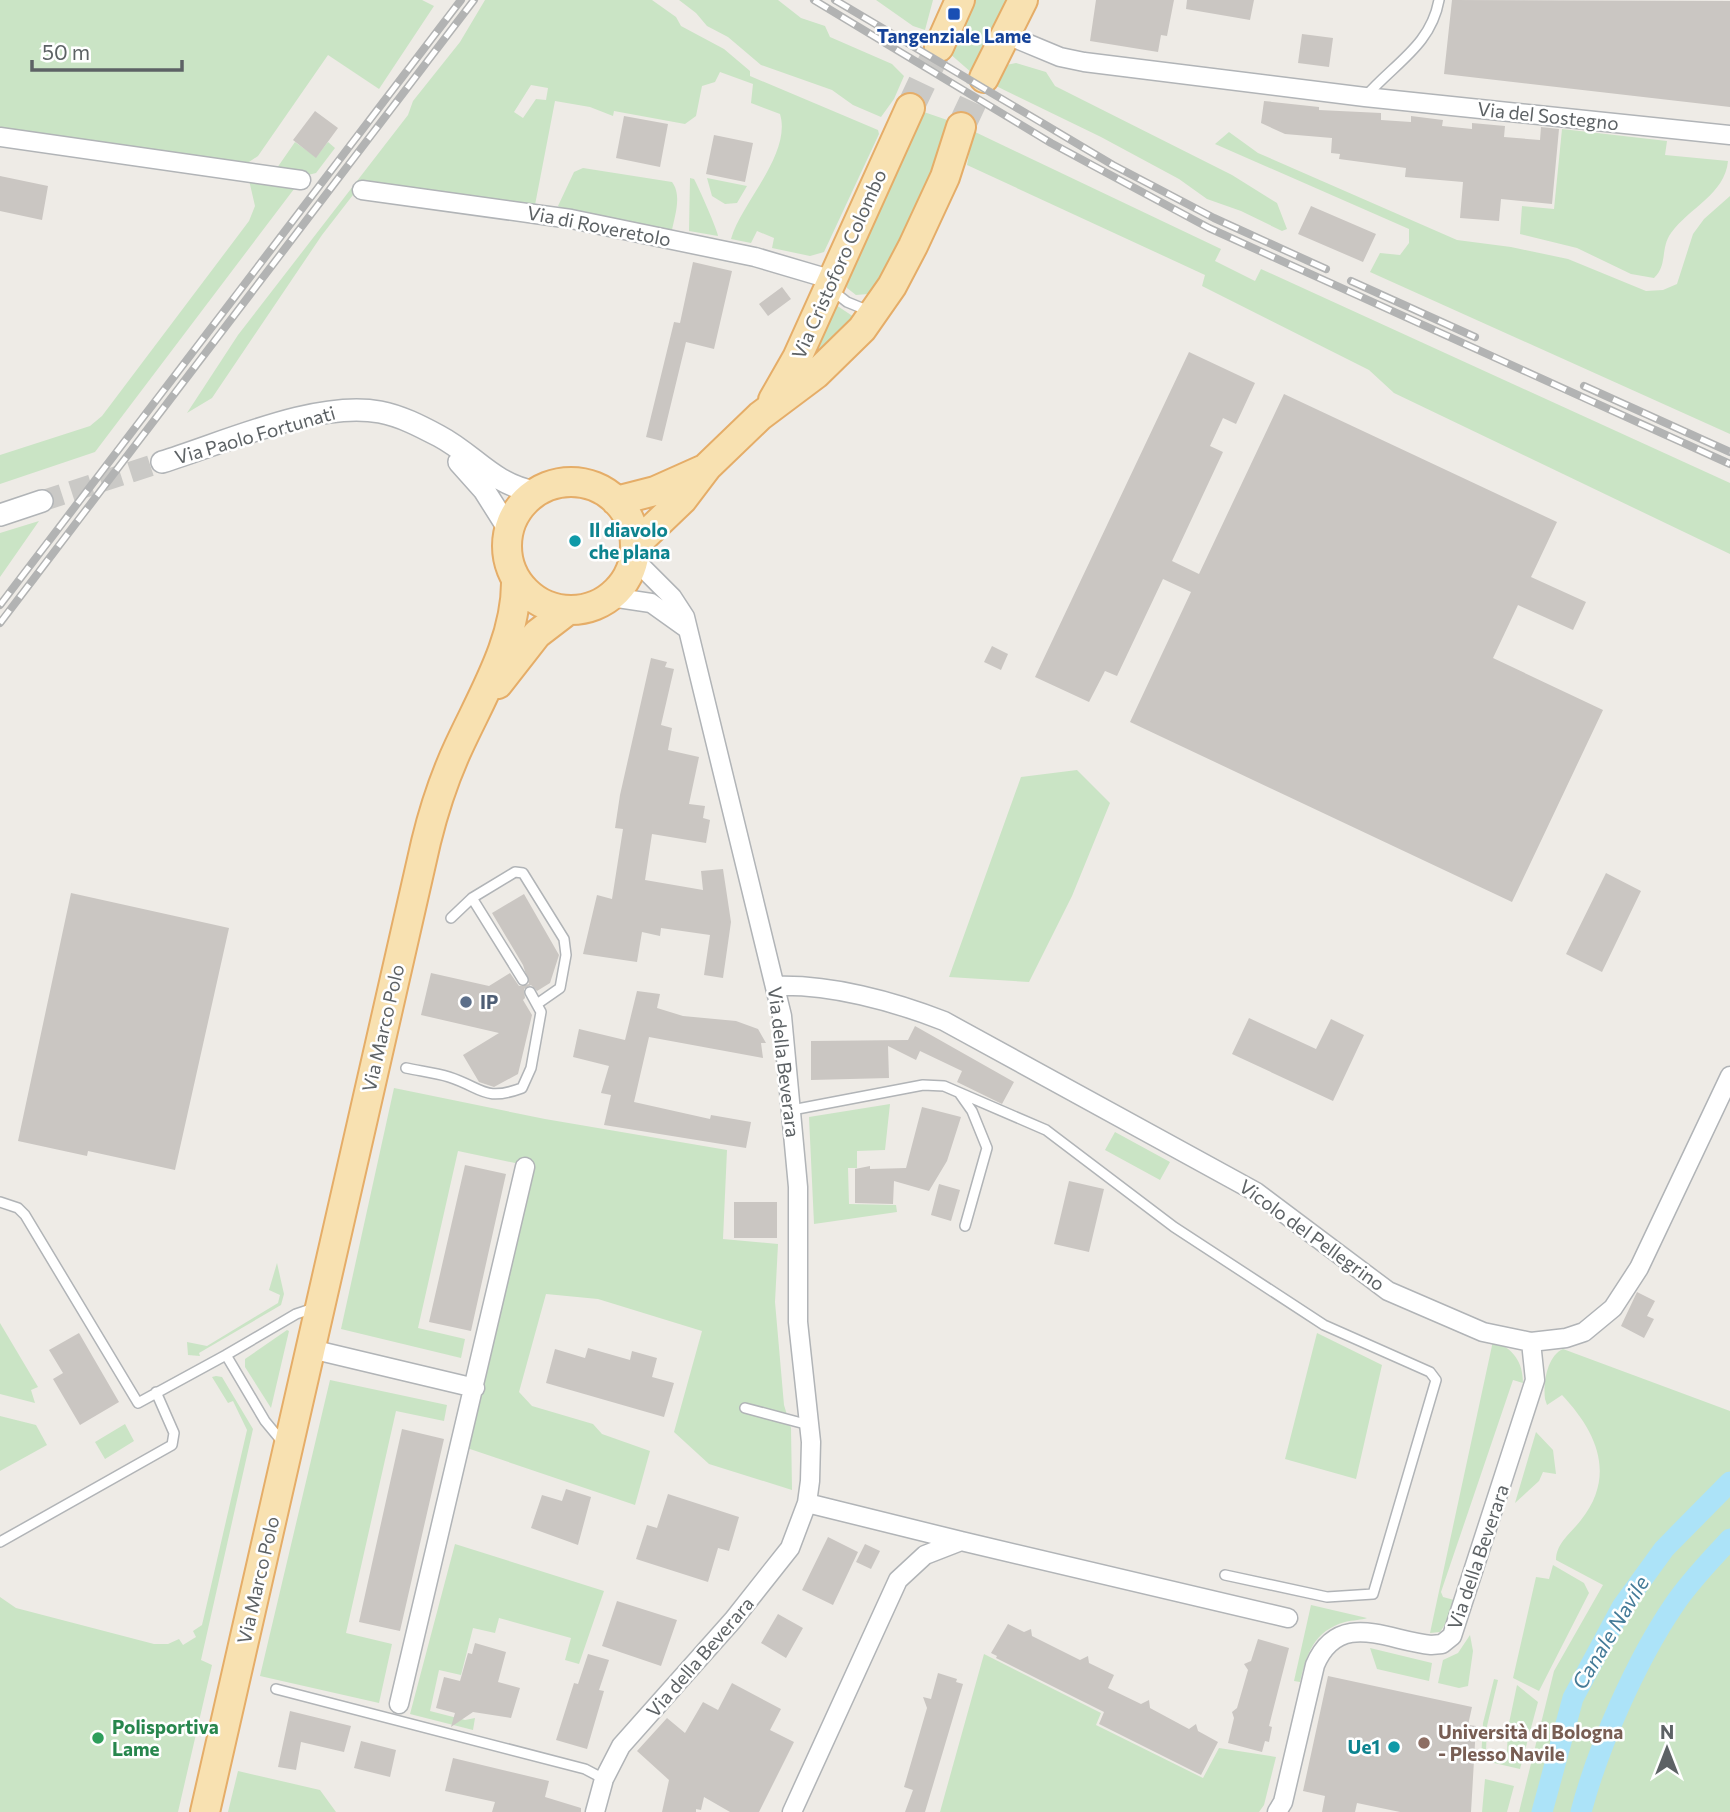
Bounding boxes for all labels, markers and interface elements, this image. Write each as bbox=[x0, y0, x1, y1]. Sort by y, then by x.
marker: Tangenziale Lame bbox=[946, 6, 962, 22]
place label: Tangenziale Lame bbox=[877, 24, 1031, 47]
scale bar bbox=[32, 28, 182, 72]
text: 50 m bbox=[42, 39, 90, 64]
street label: Via del Sostegno bbox=[1476, 97, 1620, 134]
street label: Via Cristoforo Colombo bbox=[786, 166, 891, 362]
street label: Via di Roveretolo bbox=[525, 200, 673, 251]
street label: Via Paolo Fortunati bbox=[172, 401, 338, 468]
place label: Il diavolo che plana bbox=[589, 518, 670, 563]
marker: Il diavolo che plana bbox=[567, 533, 583, 549]
street label: Via Marco Polo bbox=[357, 962, 408, 1094]
street label: Via della Beverara bbox=[764, 985, 805, 1139]
place label: IP bbox=[480, 990, 498, 1013]
marker: IP bbox=[458, 994, 474, 1010]
street label: Vicolo del Pellegrino bbox=[1235, 1174, 1390, 1295]
street label: Via della Beverara bbox=[1442, 1481, 1513, 1632]
street label: Via Marco Polo bbox=[232, 1514, 283, 1646]
water label: Canale Navile bbox=[1566, 1571, 1653, 1693]
street label: Via della Beverara bbox=[641, 1592, 758, 1722]
north arrow bbox=[1632, 1714, 1702, 1784]
place label: Polisportiva Lame bbox=[112, 1715, 219, 1760]
place label: Università di Bologna - Plesso Navile bbox=[1438, 1720, 1623, 1765]
text: N bbox=[1660, 1720, 1674, 1743]
marker: Polisportiva Lame bbox=[90, 1730, 106, 1746]
place label: Ue1 bbox=[1348, 1735, 1380, 1758]
marker: Università di Bologna - Plesso Navile bbox=[1416, 1735, 1432, 1751]
marker: Ue1 bbox=[1386, 1739, 1402, 1755]

